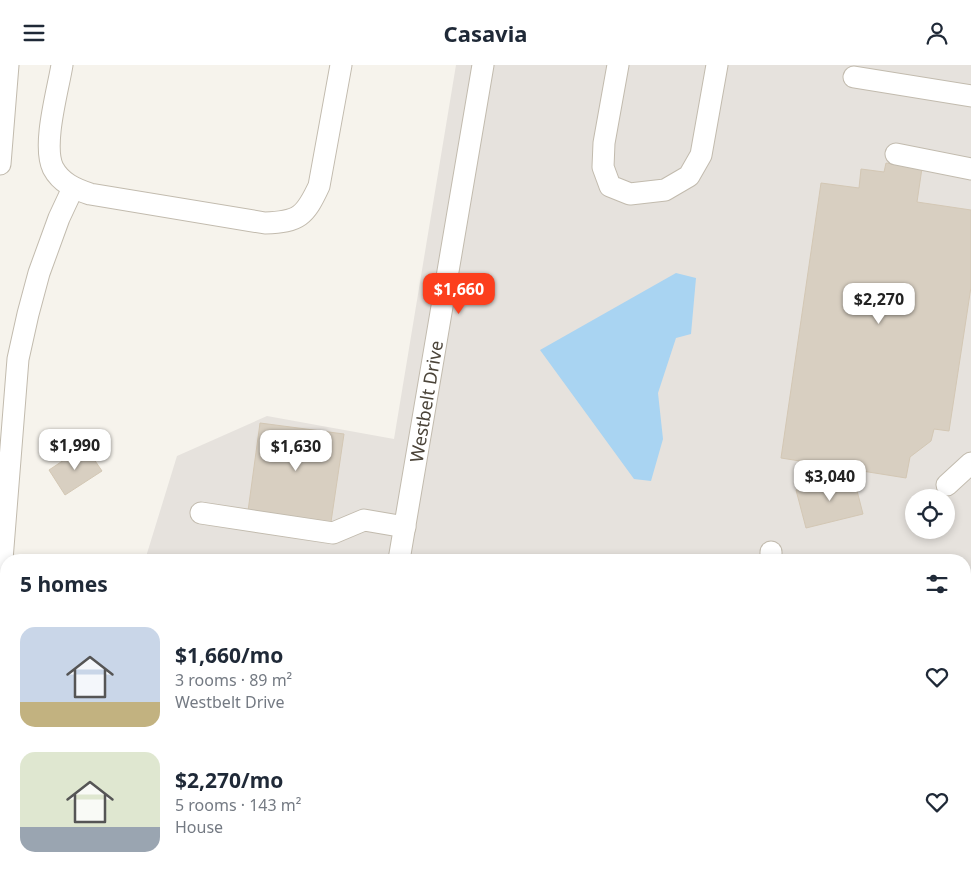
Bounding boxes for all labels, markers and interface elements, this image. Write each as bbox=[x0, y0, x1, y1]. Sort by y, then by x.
text: Casavia bbox=[444, 18, 527, 48]
icon: menu bbox=[20, 19, 48, 47]
icon: person bbox=[923, 19, 951, 47]
pin: $1,660 bbox=[418, 273, 500, 315]
text: $1,660 bbox=[434, 278, 484, 300]
pin: $2,270 bbox=[838, 283, 920, 325]
text: $2,270 bbox=[854, 288, 904, 310]
street label: Westbelt Drive bbox=[404, 338, 448, 464]
pin: $1,990 bbox=[34, 429, 116, 471]
pin: $1,630 bbox=[255, 429, 337, 472]
text: $1,990 bbox=[50, 434, 100, 456]
text: $1,630 bbox=[271, 435, 321, 457]
pin: $3,040 bbox=[789, 459, 871, 502]
text: $3,040 bbox=[805, 465, 855, 487]
map controls bbox=[905, 489, 955, 539]
button: locate bbox=[905, 489, 955, 539]
text: 5 homes bbox=[20, 570, 108, 598]
icon: filters bbox=[923, 570, 951, 598]
text: $1,660/mo bbox=[175, 641, 283, 669]
icon: home bbox=[60, 647, 120, 707]
icon: heart bbox=[923, 663, 951, 691]
text: 3 rooms · 89 m² bbox=[175, 669, 292, 691]
text: Westbelt Drive bbox=[175, 691, 285, 713]
text: $2,270/mo bbox=[175, 766, 283, 794]
icon: home bbox=[60, 772, 120, 832]
icon: heart bbox=[923, 788, 951, 816]
text: 5 rooms · 143 m² bbox=[175, 794, 301, 816]
text: House bbox=[175, 816, 223, 838]

